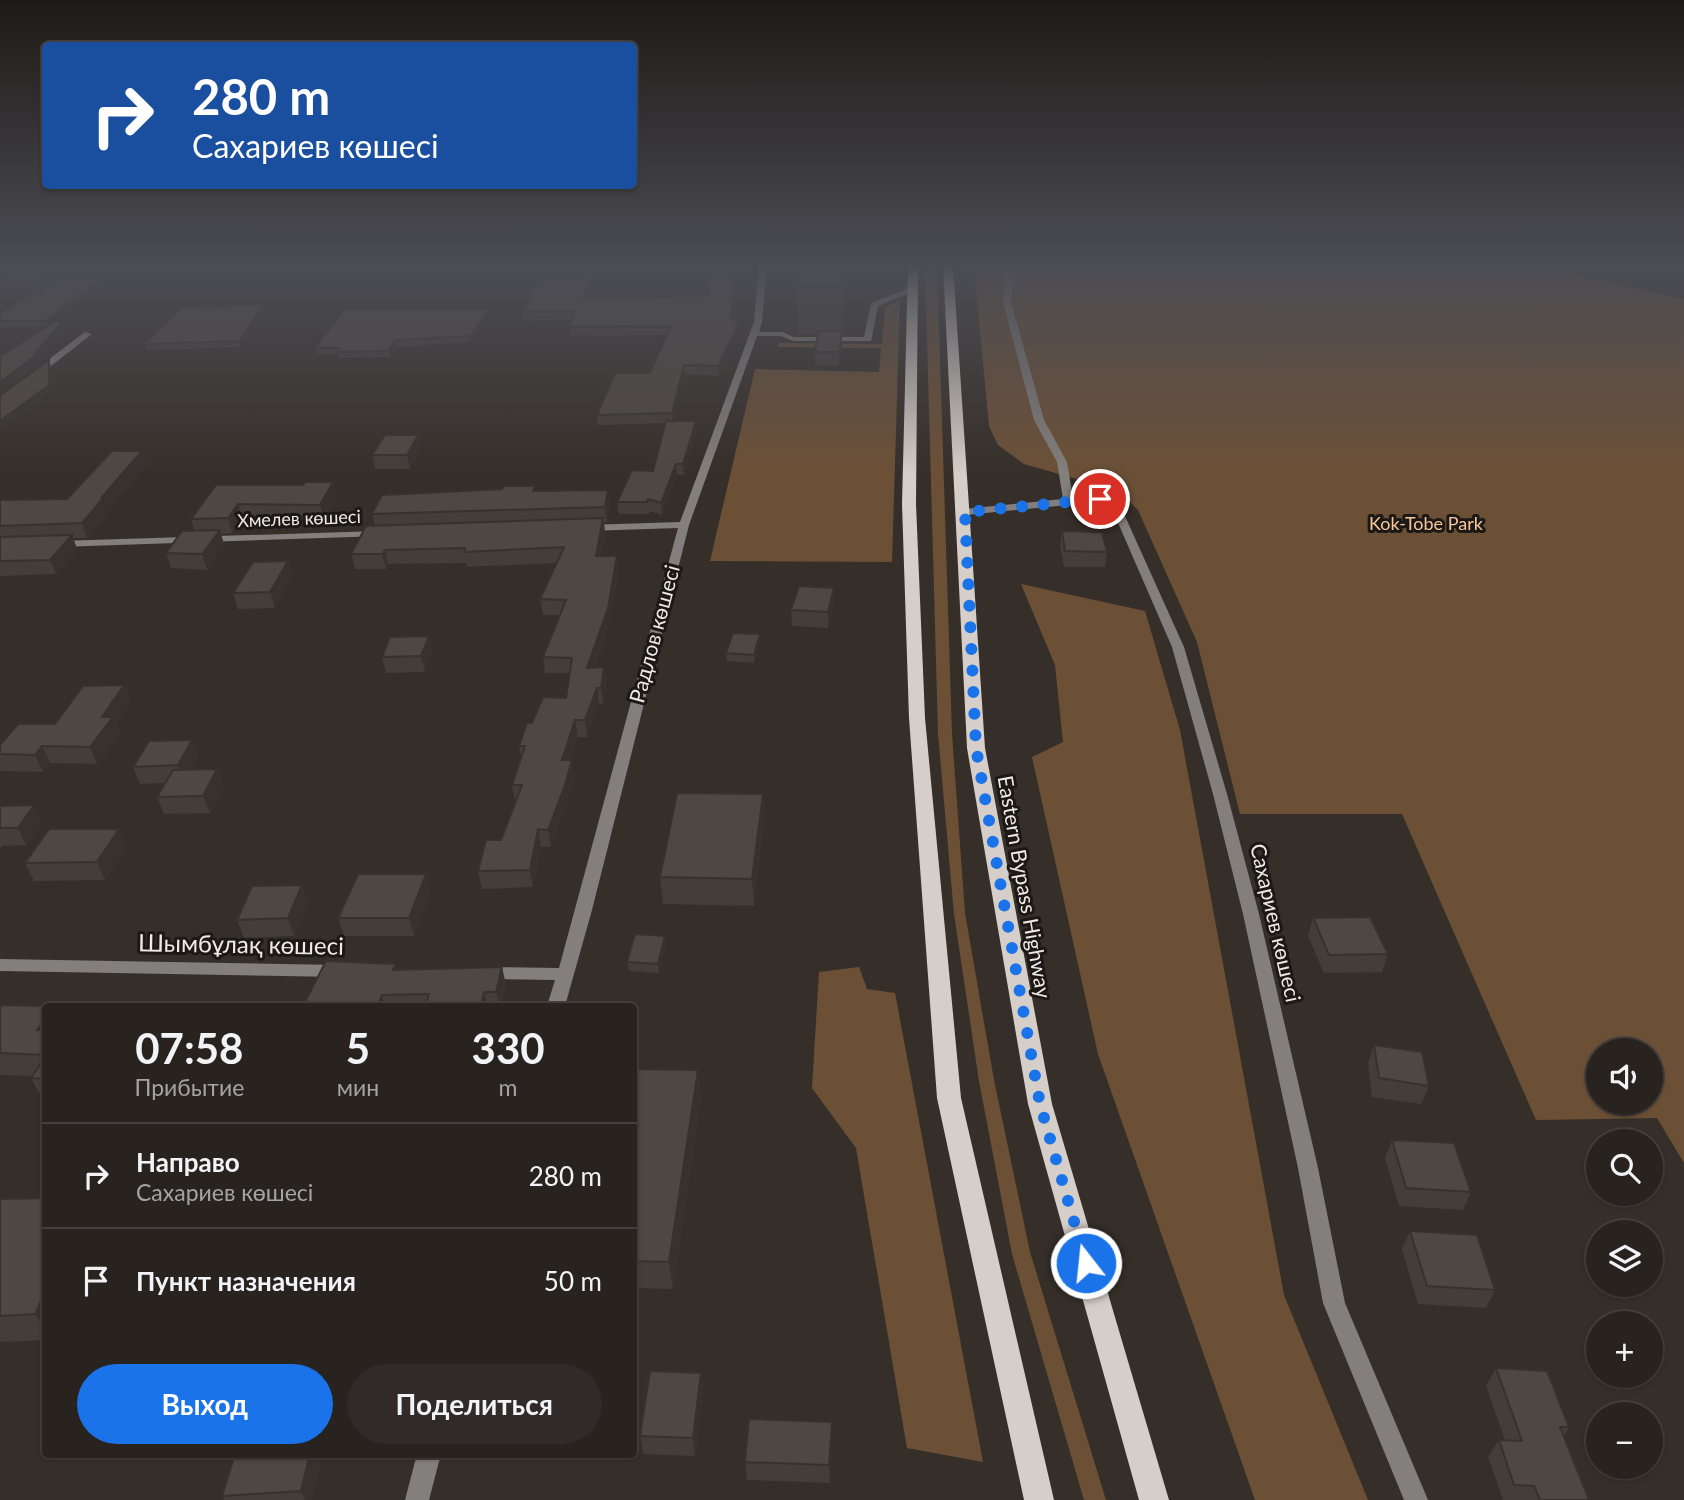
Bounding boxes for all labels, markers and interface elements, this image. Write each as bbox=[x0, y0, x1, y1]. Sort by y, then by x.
text: 280 m bbox=[192, 67, 330, 125]
icon: right bbox=[77, 70, 168, 161]
text: Сахариев көшесі bbox=[192, 126, 439, 165]
pin bbox=[1070, 469, 1130, 529]
icon: arrive bbox=[1081, 480, 1119, 518]
street label: Хмелев көшесі bbox=[237, 505, 361, 531]
park label: Kok-Tobe Park bbox=[1369, 512, 1484, 534]
street label: Радлов көшесі bbox=[623, 562, 684, 705]
street label: Eastern Bypass Highway bbox=[994, 773, 1057, 1000]
street label: Сахариев көшесі bbox=[1246, 841, 1307, 1004]
street label: Шымбұлақ көшесі bbox=[138, 927, 344, 960]
text: 07:58 bbox=[135, 1023, 243, 1073]
text: 5 bbox=[346, 1023, 370, 1073]
text: 330 bbox=[472, 1023, 545, 1073]
map controls bbox=[1586, 1038, 1663, 1479]
button: sound bbox=[1586, 1038, 1663, 1115]
text: Прибытие bbox=[134, 1073, 244, 1101]
text: мин bbox=[337, 1073, 379, 1101]
text: m bbox=[499, 1073, 518, 1101]
button: search bbox=[1586, 1129, 1663, 1206]
text: Направо bbox=[136, 1146, 240, 1178]
icon: right bbox=[77, 1157, 115, 1195]
text: 280 m bbox=[529, 1160, 602, 1192]
text: Сахариев көшесі bbox=[136, 1178, 313, 1206]
button: layers bbox=[1586, 1220, 1663, 1297]
position arrow bbox=[1049, 1226, 1123, 1300]
icon: arrive bbox=[77, 1262, 115, 1300]
text: Пункт назначения bbox=[136, 1265, 356, 1297]
text: 50 m bbox=[544, 1265, 602, 1297]
button: + bbox=[1586, 1311, 1663, 1388]
button: Выход bbox=[77, 1364, 333, 1444]
button: Поделиться bbox=[347, 1364, 602, 1444]
button: − bbox=[1586, 1402, 1663, 1479]

